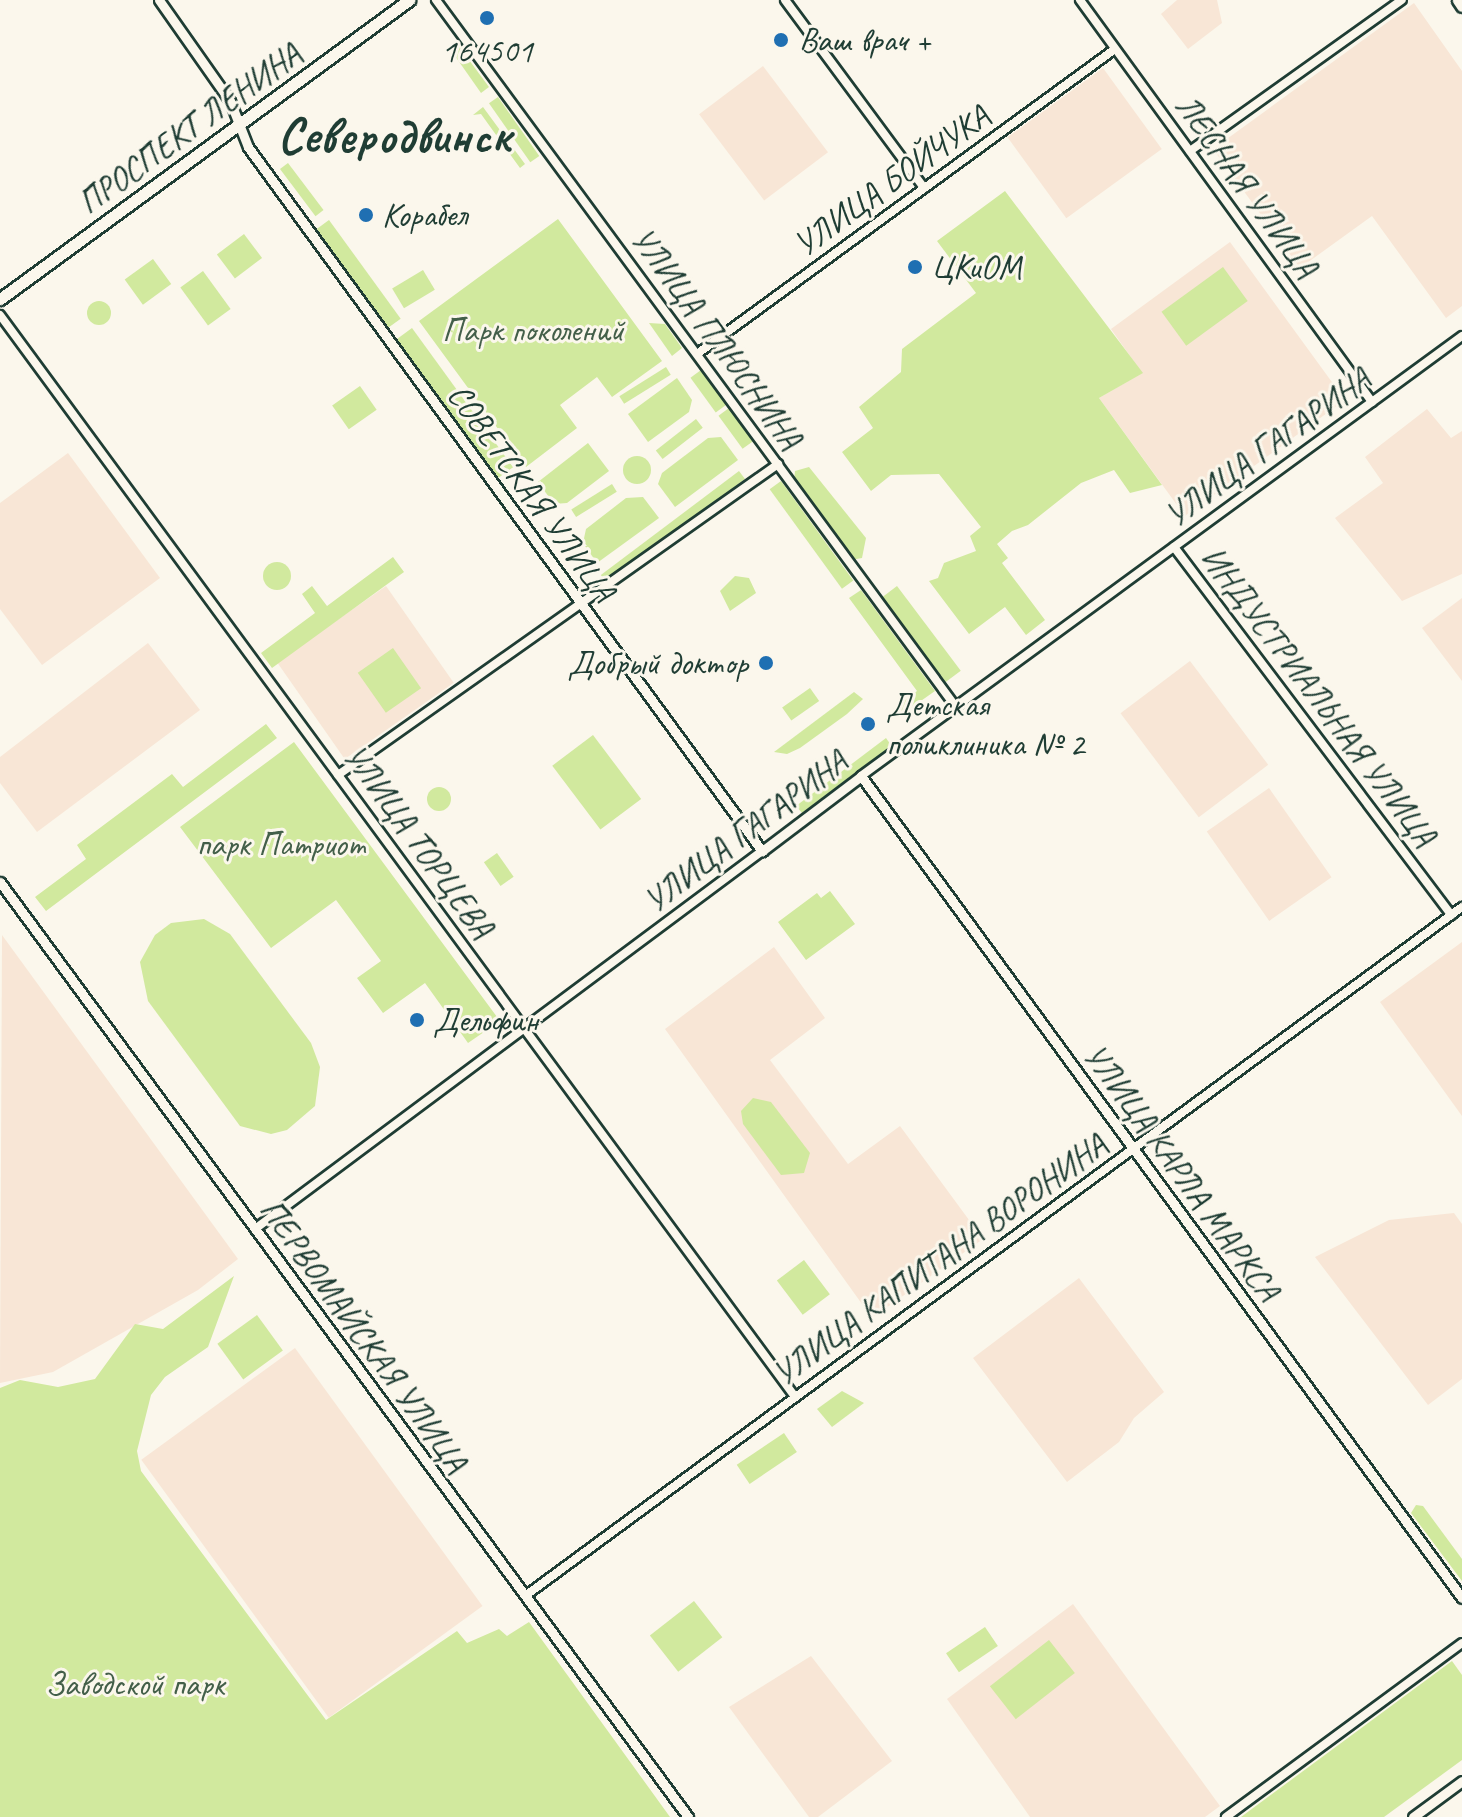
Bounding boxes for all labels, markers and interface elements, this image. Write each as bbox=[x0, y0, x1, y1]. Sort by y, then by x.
marker: 164501 bbox=[478, 9, 496, 27]
place label: Ваш врач + bbox=[799, 20, 931, 60]
marker: Ваш врач + bbox=[770, 29, 792, 51]
place label: 164501 bbox=[441, 31, 533, 71]
street label: ПРОСПЕКТ ЛЕНИНА bbox=[70, 34, 308, 222]
street label: ЛЕСНАЯ УЛИЦА bbox=[1167, 87, 1327, 285]
street label: УЛИЦА БОЙЧУКА bbox=[786, 96, 996, 264]
district label: Северодвинск bbox=[278, 106, 510, 166]
place label: Корабел bbox=[382, 195, 467, 235]
marker: Корабел bbox=[357, 206, 375, 224]
street label: УЛИЦА ПЛЮСНИНА bbox=[623, 220, 811, 456]
place label: ЦКиОМ bbox=[931, 247, 1022, 287]
marker: ЦКиОМ bbox=[906, 258, 924, 276]
park label: Парк поколений bbox=[443, 310, 623, 350]
street label: УЛИЦА ГАГАРИНА bbox=[1156, 358, 1378, 536]
street label: СОВЕТСКАЯ УЛИЦА bbox=[440, 375, 624, 609]
street label: ИНДУСТРИАЛЬНАЯ УЛИЦА bbox=[1193, 538, 1445, 854]
place label: Добрый доктор bbox=[567, 643, 748, 683]
marker: Добрый доктор bbox=[755, 652, 777, 674]
place label: Детская поликлиника № 2 bbox=[886, 684, 1084, 764]
marker: Детская поликлиника № 2 bbox=[857, 713, 879, 735]
street label: УЛИЦА ТОРЦЕВА bbox=[335, 736, 503, 946]
street label: УЛИЦА ГАГАРИНА bbox=[635, 741, 855, 921]
park label: парк Патриот bbox=[194, 824, 368, 864]
place label: Дельфин bbox=[433, 1000, 538, 1040]
marker: Дельфин bbox=[408, 1011, 426, 1029]
street label: УЛИЦА КАРЛА МАРКСА bbox=[1075, 1035, 1289, 1309]
street label: УЛИЦА КАПИТАНА ВОРОНИНА bbox=[765, 1124, 1113, 1394]
street label: ПЕРВОМАЙСКАЯ УЛИЦА bbox=[252, 1191, 476, 1479]
park label: Заводской парк bbox=[45, 1664, 225, 1704]

